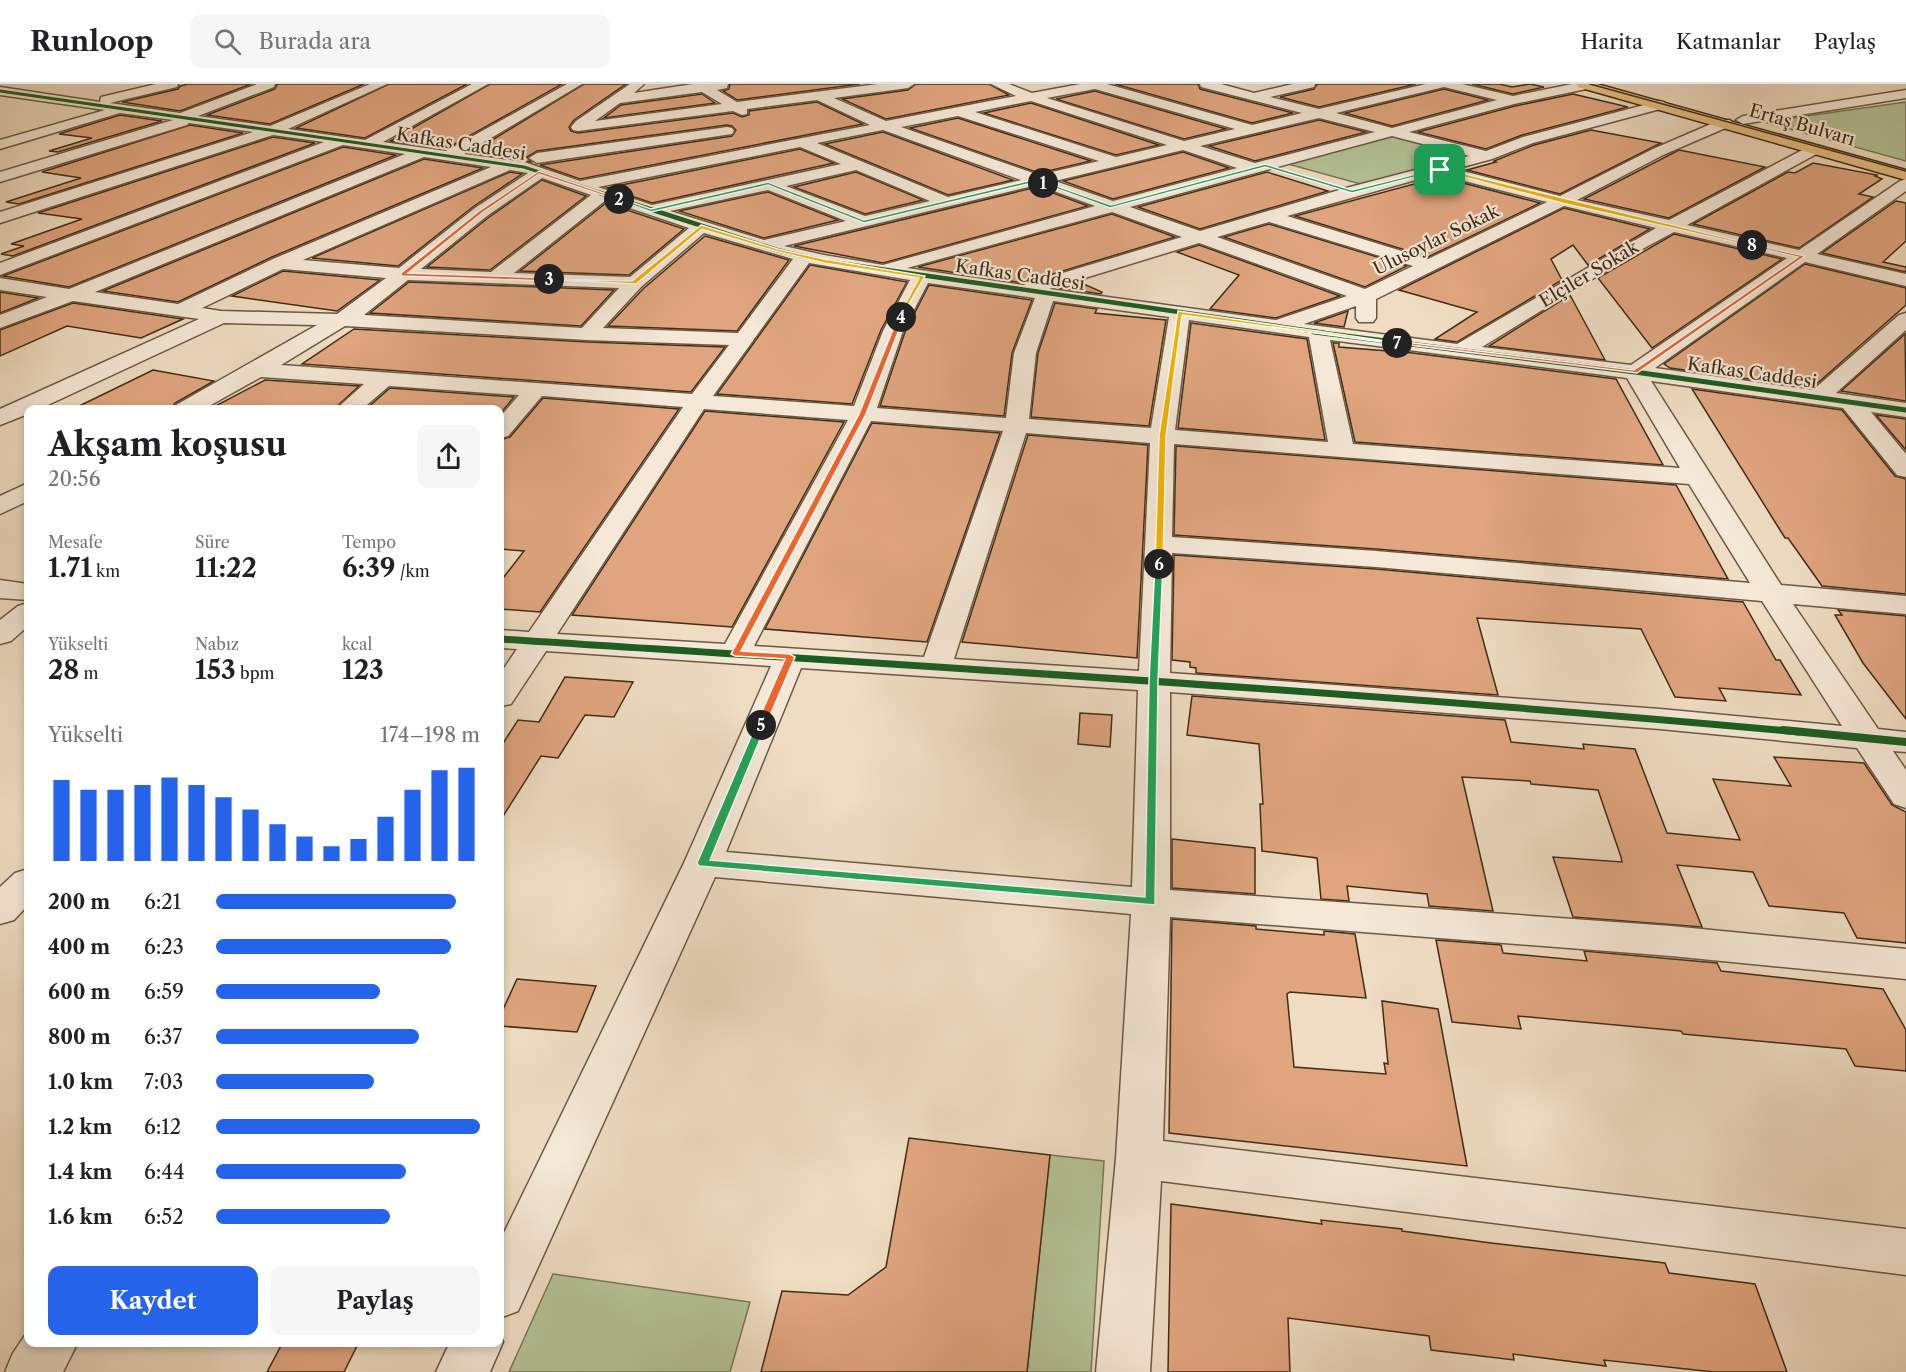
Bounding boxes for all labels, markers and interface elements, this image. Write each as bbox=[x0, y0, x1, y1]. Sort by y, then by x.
search box bbox=[190, 14, 610, 68]
text: Runloop bbox=[30, 24, 154, 58]
icon: search bbox=[211, 25, 244, 58]
text: Burada ara bbox=[259, 28, 371, 55]
text: Harita bbox=[1580, 29, 1643, 54]
text: Katmanlar bbox=[1676, 29, 1781, 54]
text: Paylaş bbox=[1814, 29, 1876, 54]
street label: Ertaş Bulvarı bbox=[1747, 99, 1858, 151]
street label: Kafkas Caddesi bbox=[395, 123, 528, 165]
pin bbox=[1414, 144, 1465, 195]
icon: arrive bbox=[1423, 153, 1456, 186]
pin: 1 bbox=[1028, 168, 1058, 198]
text: 1 bbox=[1039, 173, 1047, 193]
pin: 2 bbox=[604, 184, 634, 214]
text: 2 bbox=[614, 189, 624, 209]
street label: Ulusoylar Sokak bbox=[1370, 199, 1504, 280]
pin: 8 bbox=[1737, 230, 1767, 260]
street label: Elçiler Sokak bbox=[1535, 235, 1644, 312]
text: 8 bbox=[1747, 235, 1757, 255]
street label: Kafkas Caddesi bbox=[954, 255, 1087, 295]
pin: 3 bbox=[534, 264, 564, 294]
text: 3 bbox=[544, 269, 554, 289]
pin: 4 bbox=[886, 302, 916, 332]
text: 4 bbox=[896, 307, 906, 327]
pin: 7 bbox=[1382, 328, 1412, 358]
text: 7 bbox=[1393, 333, 1401, 353]
street label: Kafkas Caddesi bbox=[1686, 353, 1819, 393]
text: Akşam koşusu bbox=[48, 424, 287, 465]
button: share bbox=[417, 425, 480, 488]
text: 20:56 bbox=[48, 467, 100, 491]
text: Mesafe bbox=[48, 532, 103, 552]
text: Süre bbox=[195, 532, 230, 552]
text: Tempo bbox=[342, 532, 396, 552]
pin: 6 bbox=[1144, 549, 1174, 579]
text: 1.71 bbox=[48, 552, 92, 584]
text: 11:22 bbox=[195, 552, 257, 584]
text: 6:39 bbox=[342, 552, 395, 584]
text: 6 bbox=[1154, 554, 1164, 574]
text: km bbox=[92, 561, 120, 581]
text: /km bbox=[395, 561, 430, 581]
text: Yükselti bbox=[48, 634, 108, 654]
text: Nabız bbox=[195, 634, 239, 654]
text: kcal bbox=[342, 634, 372, 654]
text: 28 bbox=[48, 654, 79, 686]
text: 153 bbox=[195, 654, 236, 686]
text: 123 bbox=[342, 654, 384, 686]
text: m bbox=[79, 663, 99, 683]
text: bpm bbox=[236, 663, 274, 683]
pin: 5 bbox=[746, 710, 776, 740]
text: 5 bbox=[757, 715, 765, 735]
text: Yükselti bbox=[48, 723, 123, 747]
text: 174–198 m bbox=[380, 723, 480, 747]
text: 200 m bbox=[48, 890, 110, 914]
text: 6:21 bbox=[144, 890, 181, 914]
text: 400 m bbox=[48, 935, 110, 959]
text: 6:23 bbox=[144, 935, 184, 959]
text: 600 m bbox=[48, 980, 110, 1004]
text: 6:59 bbox=[144, 980, 184, 1004]
text: 800 m bbox=[48, 1025, 111, 1049]
text: 6:37 bbox=[144, 1025, 182, 1049]
text: 1.0 km bbox=[48, 1070, 113, 1094]
text: 7:03 bbox=[144, 1070, 183, 1094]
text: 1.2 km bbox=[48, 1115, 112, 1139]
text: 6:12 bbox=[144, 1115, 181, 1139]
text: 1.4 km bbox=[48, 1160, 113, 1184]
text: 6:44 bbox=[144, 1160, 184, 1184]
text: 1.6 km bbox=[48, 1205, 113, 1229]
text: 6:52 bbox=[144, 1205, 184, 1229]
button: Kaydet bbox=[48, 1266, 258, 1335]
button: Paylaş bbox=[270, 1266, 480, 1335]

